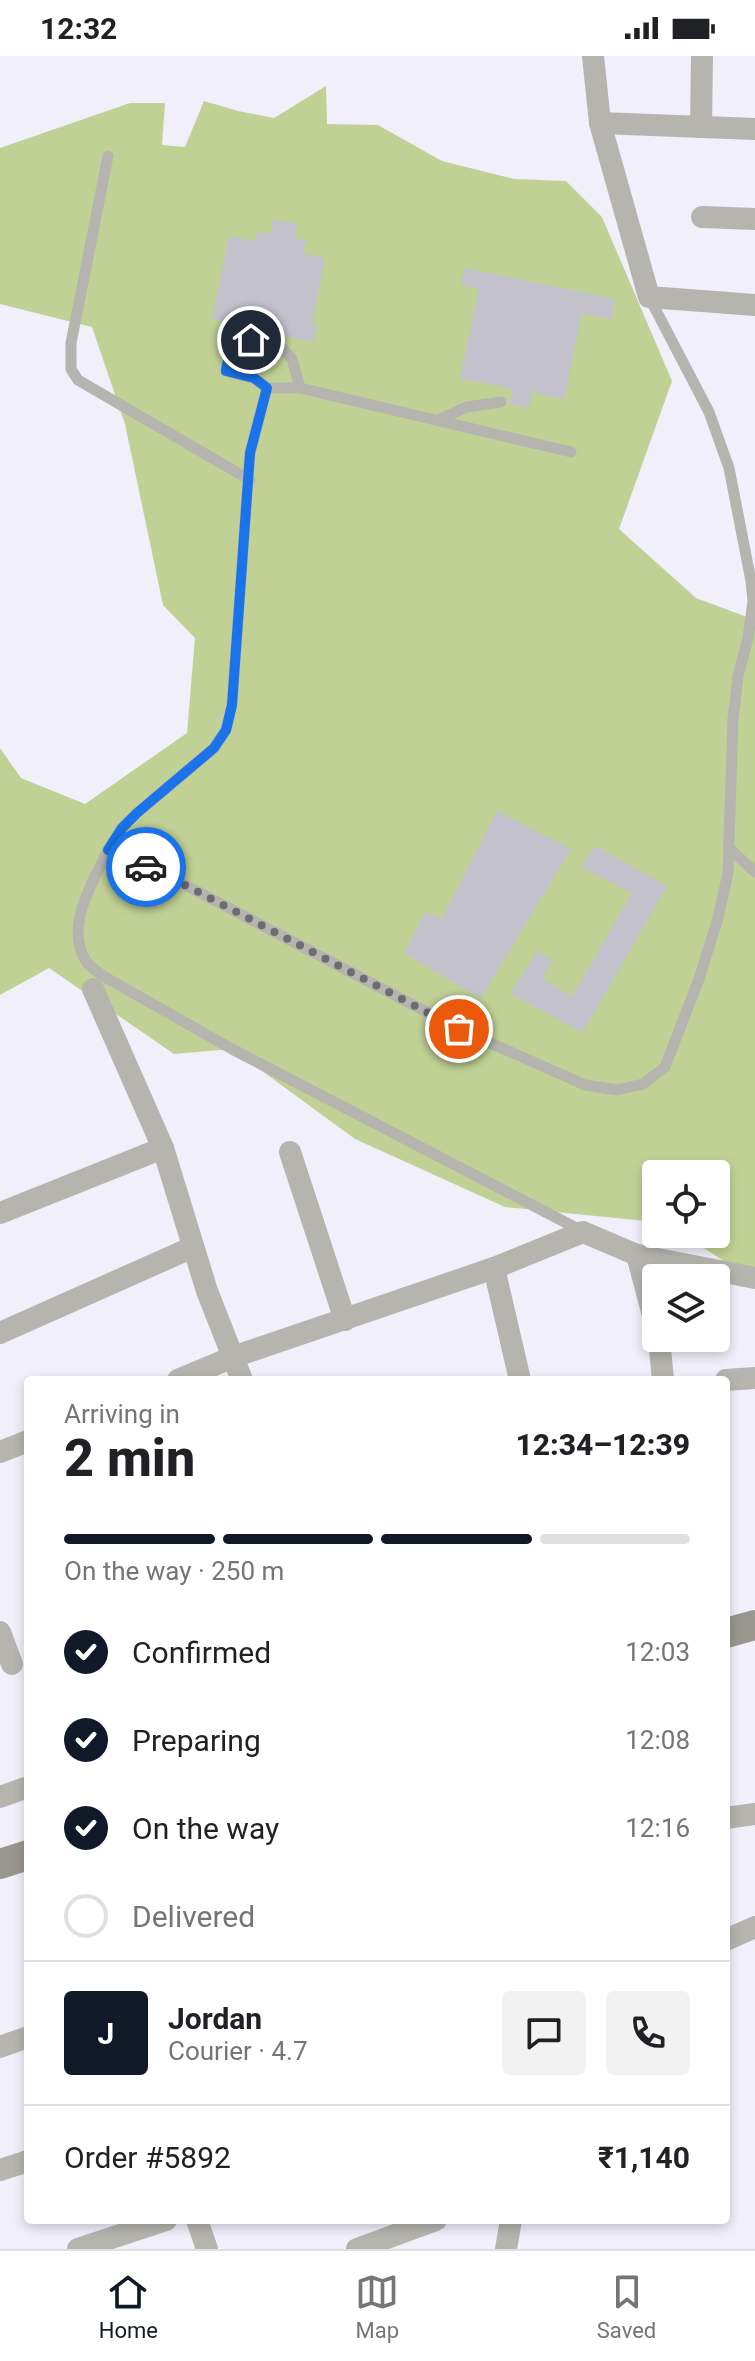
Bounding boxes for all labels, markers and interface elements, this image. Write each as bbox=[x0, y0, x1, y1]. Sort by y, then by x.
text: 12:32 bbox=[40, 11, 117, 46]
pin bbox=[217, 306, 285, 374]
icon: home bbox=[229, 318, 273, 362]
courier bbox=[106, 827, 186, 907]
icon: car bbox=[124, 845, 168, 889]
pin bbox=[425, 995, 493, 1063]
icon: bag bbox=[437, 1007, 481, 1051]
map controls bbox=[642, 1160, 730, 1352]
button: locate bbox=[642, 1160, 730, 1248]
button: layers bbox=[642, 1264, 730, 1352]
text: Arriving in bbox=[64, 1399, 180, 1429]
text: 12:34–12:39 bbox=[515, 1427, 690, 1462]
text: 2 min bbox=[64, 1428, 195, 1489]
text: On the way · 250 m bbox=[64, 1556, 284, 1586]
icon: check bbox=[64, 1630, 108, 1674]
text: Confirmed bbox=[132, 1635, 271, 1670]
text: 12:03 bbox=[625, 1637, 690, 1667]
icon: check bbox=[64, 1718, 108, 1762]
text: Preparing bbox=[132, 1723, 261, 1758]
text: 12:08 bbox=[625, 1725, 690, 1755]
icon: check bbox=[64, 1806, 108, 1850]
text: On the way bbox=[132, 1811, 279, 1846]
text: 12:16 bbox=[625, 1813, 690, 1843]
text: Delivered bbox=[132, 1899, 255, 1934]
button: chat bbox=[502, 1991, 586, 2075]
button: phone bbox=[606, 1991, 690, 2075]
text: Jordan bbox=[168, 2001, 262, 2036]
text: J bbox=[98, 2016, 114, 2051]
text: Courier · 4.7 bbox=[168, 2036, 308, 2066]
text: Order #5892 bbox=[64, 2140, 231, 2175]
text: ₹1,140 bbox=[598, 2140, 690, 2175]
tab: Home bbox=[99, 2270, 158, 2343]
tab: Map bbox=[355, 2270, 399, 2343]
tab: Saved bbox=[597, 2270, 656, 2343]

